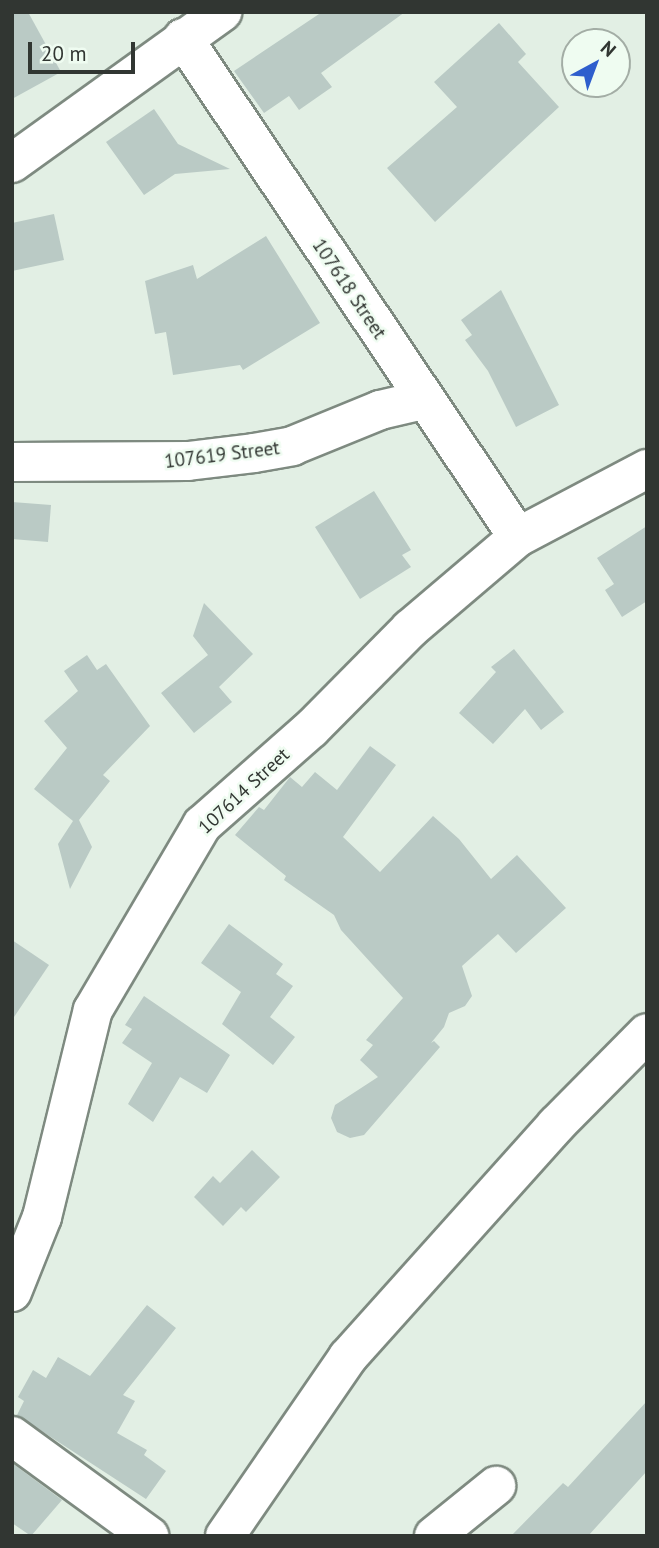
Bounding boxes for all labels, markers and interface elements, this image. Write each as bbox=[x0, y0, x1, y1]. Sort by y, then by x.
scale bar bbox=[32, 28, 138, 72]
north arrow bbox=[561, 28, 631, 98]
text: N bbox=[596, 36, 621, 62]
text: 20 m bbox=[41, 40, 87, 67]
street label: 107618 Street bbox=[307, 235, 391, 343]
street label: 107619 Street bbox=[163, 437, 281, 473]
street label: 107614 Street bbox=[194, 743, 294, 839]

